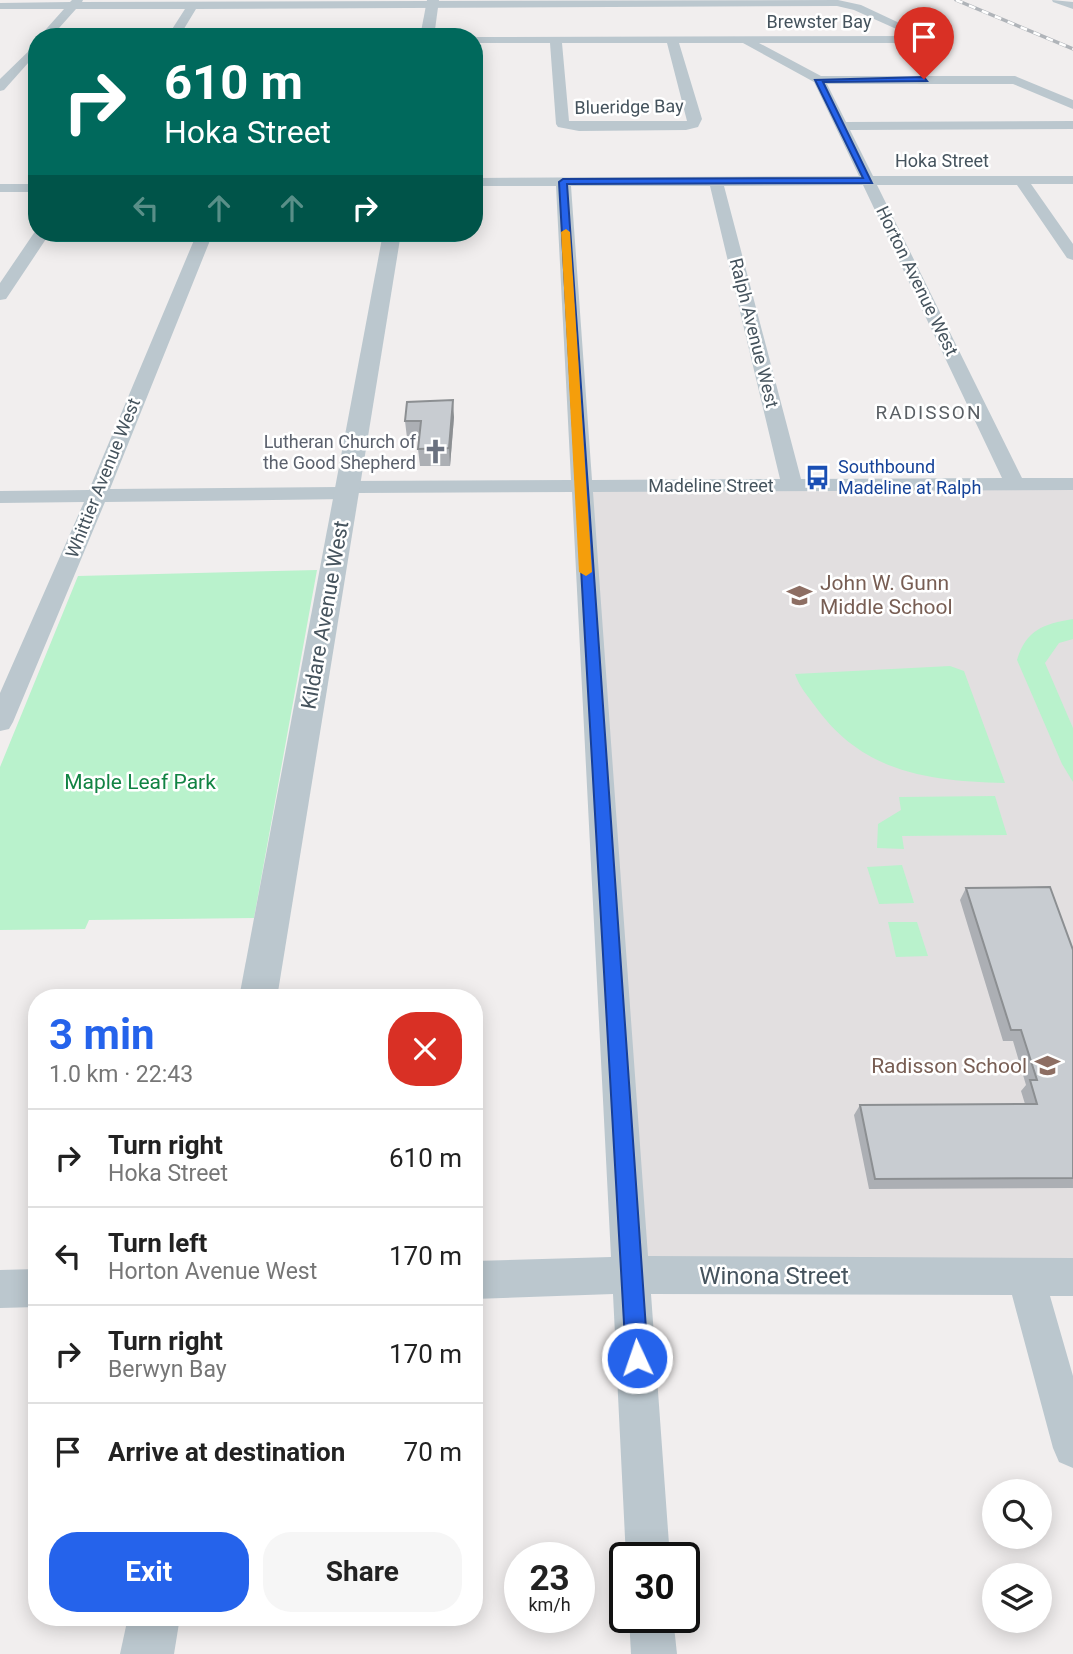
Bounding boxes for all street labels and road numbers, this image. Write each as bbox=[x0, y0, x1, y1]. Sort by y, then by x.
street label: Brewster Bay bbox=[767, 11, 872, 32]
street label: Blueridge Bay bbox=[574, 95, 684, 118]
street label: Hoka Street bbox=[895, 150, 989, 171]
street label: Horton Avenue West bbox=[872, 203, 963, 359]
street label: Ralph Avenue West bbox=[726, 256, 783, 410]
street label: Whittier Avenue West bbox=[61, 395, 144, 561]
street label: Madeline Street bbox=[648, 475, 774, 496]
street label: Kildare Avenue West bbox=[297, 519, 353, 711]
street label: Winona Street bbox=[699, 1262, 849, 1290]

